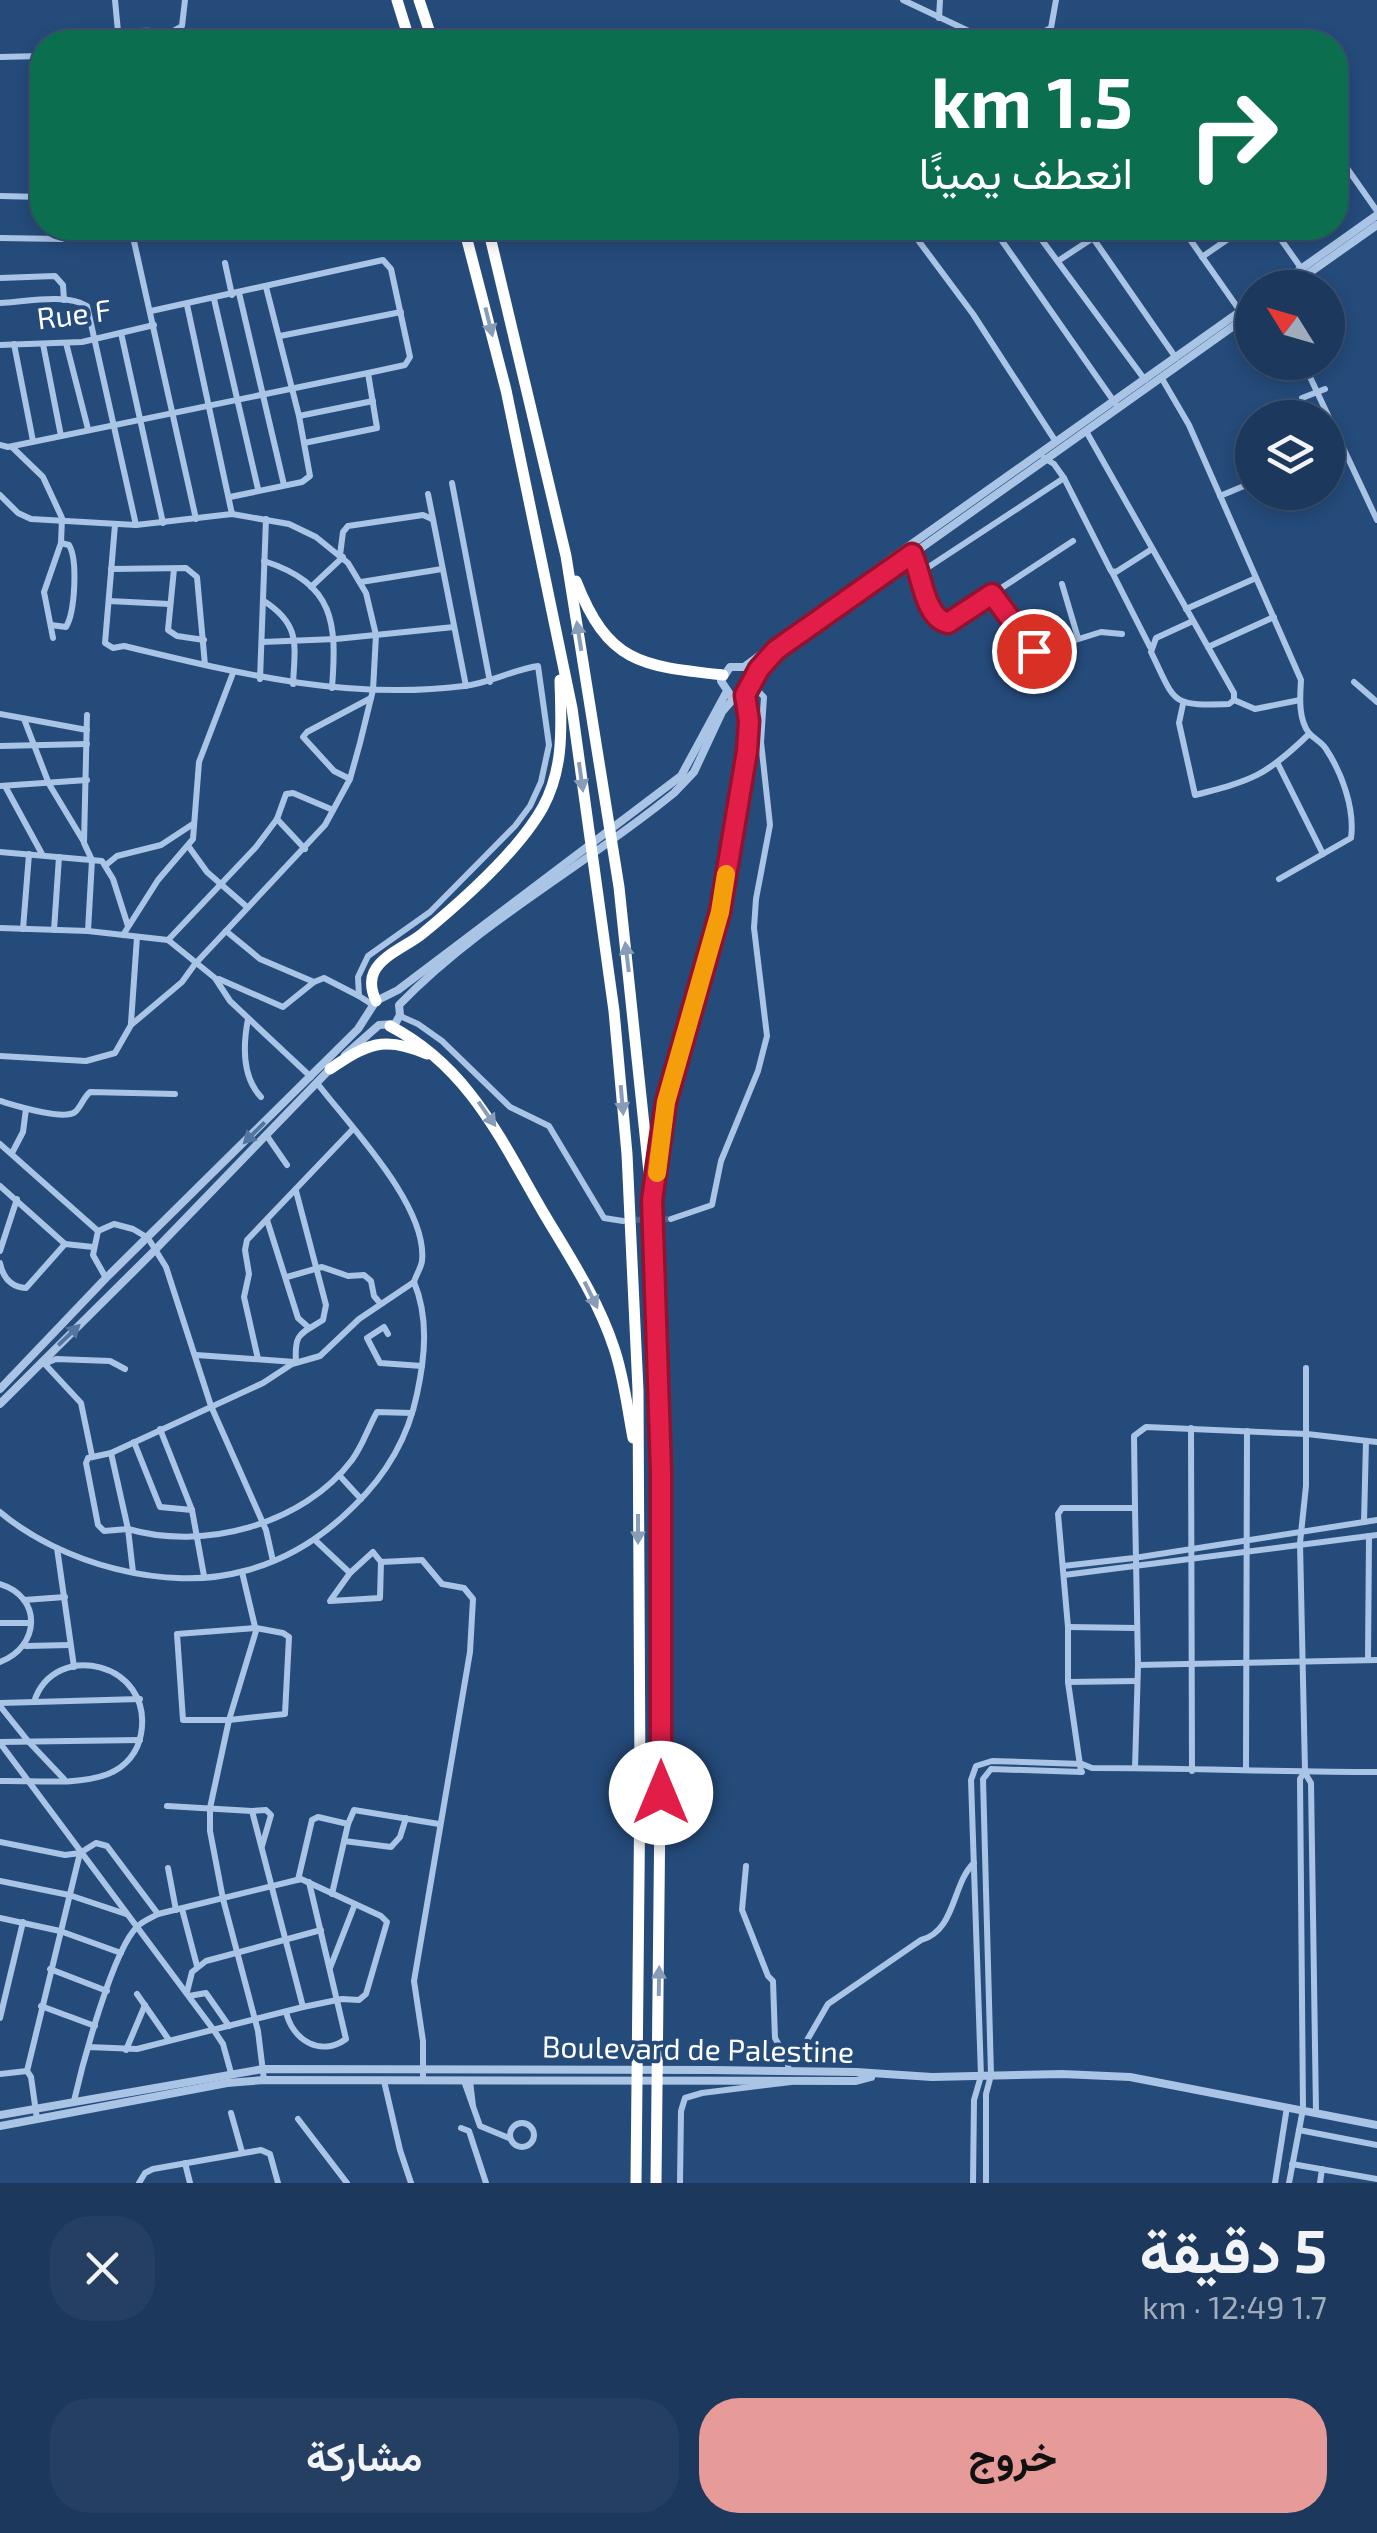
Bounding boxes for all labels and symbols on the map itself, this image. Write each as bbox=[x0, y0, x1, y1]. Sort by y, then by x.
north arrow bbox=[1235, 270, 1345, 380]
street label: Rue F bbox=[35, 291, 113, 335]
one-way arrow bbox=[481, 307, 497, 338]
pin bbox=[992, 609, 1077, 694]
one-way arrow bbox=[571, 619, 586, 651]
one-way arrow bbox=[574, 762, 590, 794]
one-way arrow bbox=[619, 941, 635, 972]
one-way arrow bbox=[614, 1084, 630, 1116]
one-way arrow bbox=[477, 1101, 496, 1128]
one-way arrow bbox=[243, 1120, 266, 1144]
one-way arrow bbox=[582, 1281, 599, 1310]
one-way arrow bbox=[56, 1324, 80, 1347]
one-way arrow bbox=[630, 1514, 646, 1546]
position arrow bbox=[609, 1741, 713, 1845]
one-way arrow bbox=[651, 1964, 667, 1996]
street label: Boulevard de Palestine bbox=[542, 2027, 854, 2069]

